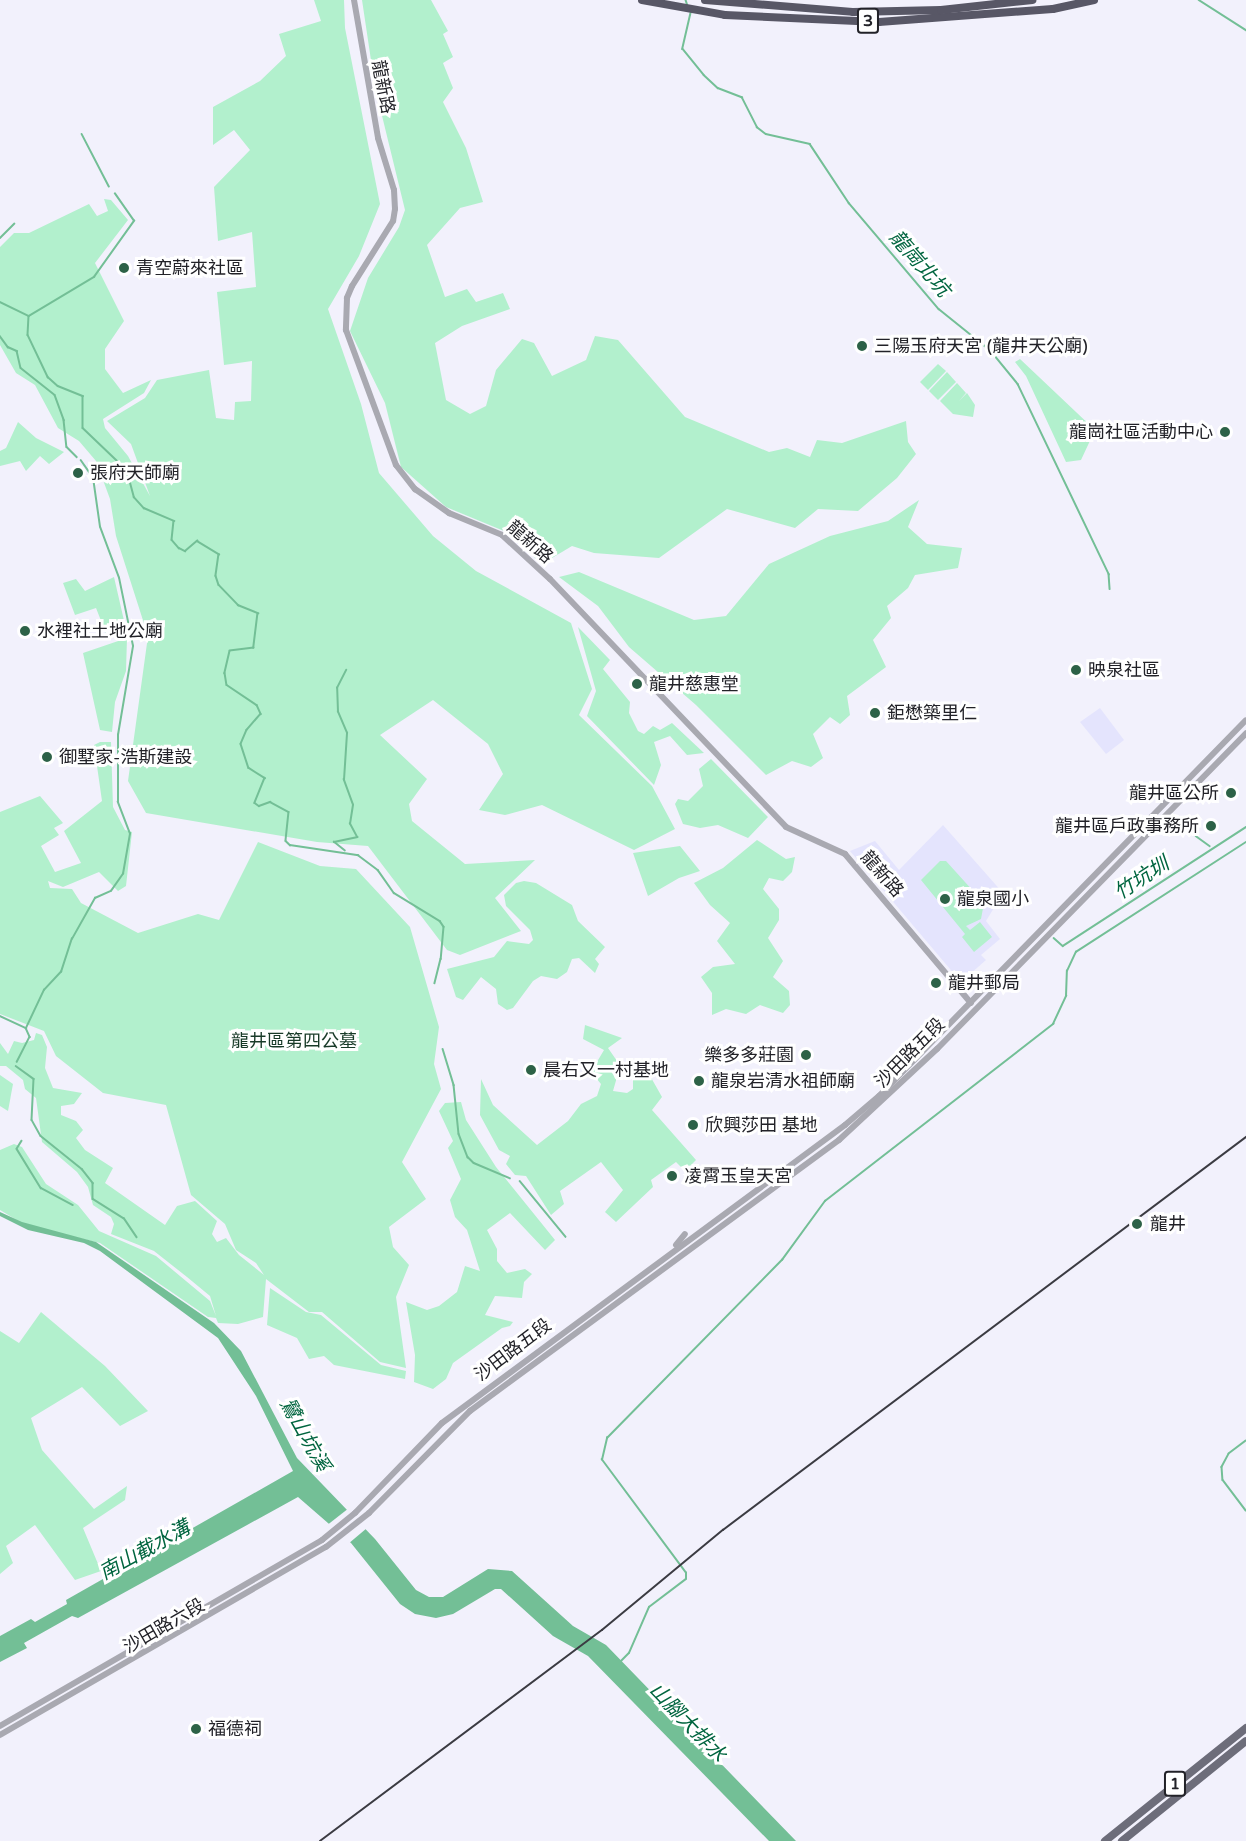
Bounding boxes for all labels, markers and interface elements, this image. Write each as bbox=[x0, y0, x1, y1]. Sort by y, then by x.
road number: 3 bbox=[856, 8, 880, 34]
street label: 龍新路 bbox=[367, 58, 399, 116]
water label: 龍崗北坑 bbox=[884, 226, 954, 302]
place label: 青空蔚來社區 bbox=[136, 257, 244, 279]
marker: 青空蔚來社區 bbox=[117, 261, 131, 275]
place label: 三陽玉府天宮 (龍井天公廟) bbox=[874, 335, 1088, 357]
marker: 三陽玉府天宮 (龍井天公廟) bbox=[855, 339, 869, 353]
place label: 龍崗社區活動中心 bbox=[1069, 421, 1213, 443]
marker: 龍崗社區活動中心 bbox=[1218, 425, 1232, 439]
place label: 張府天師廟 bbox=[90, 462, 180, 484]
marker: 張府天師廟 bbox=[71, 466, 85, 480]
street label: 龍新路 bbox=[503, 516, 557, 568]
place label: 水裡社土地公廟 bbox=[37, 620, 163, 642]
marker: 水裡社土地公廟 bbox=[18, 624, 32, 638]
place label: 映泉社區 bbox=[1088, 659, 1160, 681]
marker: 映泉社區 bbox=[1069, 663, 1083, 677]
place label: 龍井慈惠堂 bbox=[649, 673, 739, 695]
marker: 龍井慈惠堂 bbox=[630, 677, 644, 691]
place label: 鉅懋築里仁 bbox=[887, 702, 977, 724]
marker: 鉅懋築里仁 bbox=[868, 706, 882, 720]
place label: 御墅家-浩斯建設 bbox=[59, 746, 192, 768]
marker: 御墅家-浩斯建設 bbox=[40, 750, 54, 764]
place label: 龍井區公所 bbox=[1129, 782, 1219, 804]
marker: 龍井區公所 bbox=[1224, 786, 1238, 800]
place label: 龍井區戶政事務所 bbox=[1055, 815, 1199, 837]
marker: 龍井區戶政事務所 bbox=[1204, 819, 1218, 833]
street label: 龍新路 bbox=[856, 847, 908, 901]
water label: 竹坑圳 bbox=[1110, 853, 1174, 905]
place label: 龍泉國小 bbox=[957, 888, 1029, 910]
marker: 龍泉國小 bbox=[938, 892, 952, 906]
place label: 龍井郵局 bbox=[948, 972, 1020, 994]
marker: 龍井郵局 bbox=[929, 976, 943, 990]
street label: 沙田路五段 bbox=[871, 1014, 949, 1092]
park label: 龍井區第四公墓 bbox=[231, 1030, 357, 1052]
place label: 樂多多莊園 bbox=[704, 1044, 794, 1066]
marker: 樂多多莊園 bbox=[799, 1048, 813, 1062]
place label: 晨右又一村基地 bbox=[543, 1059, 669, 1081]
marker: 晨右又一村基地 bbox=[524, 1063, 538, 1077]
place label: 龍泉岩清水祖師廟 bbox=[711, 1070, 855, 1092]
marker: 龍泉岩清水祖師廟 bbox=[692, 1074, 706, 1088]
place label: 欣興莎田 基地 bbox=[705, 1114, 818, 1136]
marker: 欣興莎田 基地 bbox=[686, 1118, 700, 1132]
place label: 凌霄玉皇天宮 bbox=[684, 1165, 792, 1187]
marker: 凌霄玉皇天宮 bbox=[665, 1169, 679, 1183]
place label: 龍井 bbox=[1150, 1213, 1186, 1235]
marker: 龍井 bbox=[1128, 1215, 1146, 1233]
street label: 沙田路五段 bbox=[471, 1314, 555, 1386]
water label: 鷺山坑溪 bbox=[274, 1394, 334, 1476]
water label: 南山截水溝 bbox=[95, 1516, 195, 1586]
street label: 沙田路六段 bbox=[120, 1594, 208, 1658]
water label: 山腳大排水 bbox=[644, 1679, 730, 1767]
place label: 福德祠 bbox=[208, 1718, 262, 1740]
marker: 福德祠 bbox=[189, 1722, 203, 1736]
road number: 1 bbox=[1163, 1771, 1187, 1797]

